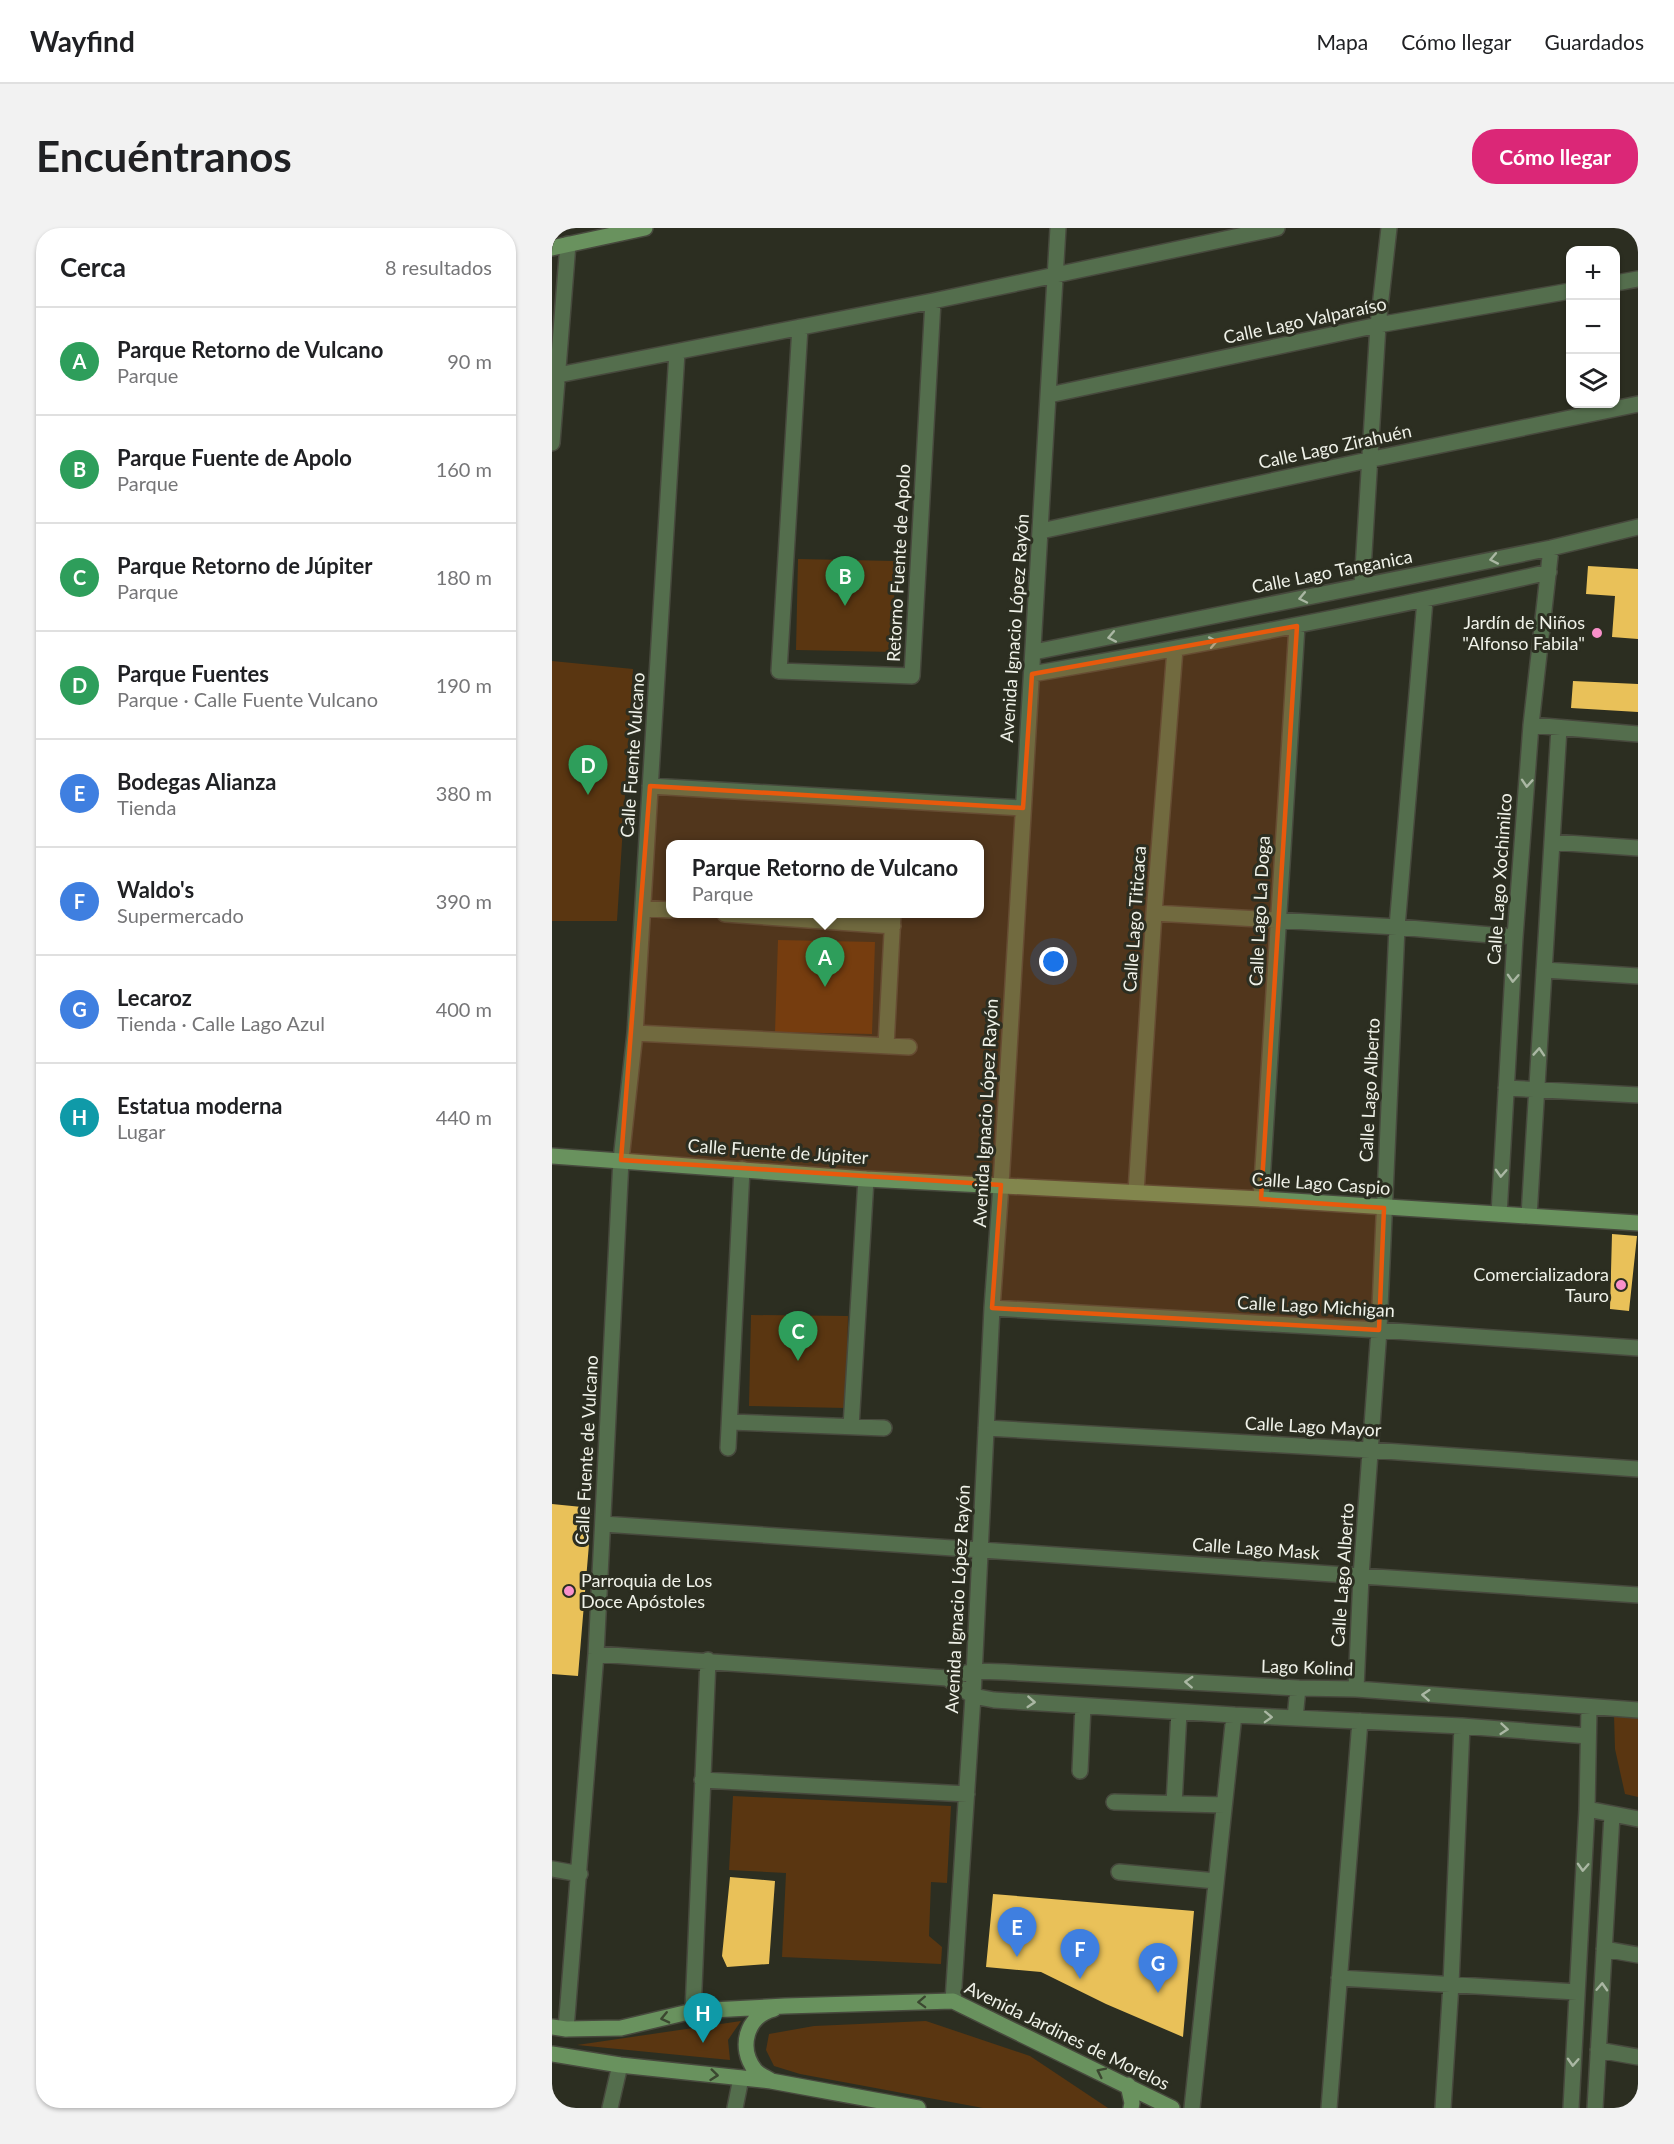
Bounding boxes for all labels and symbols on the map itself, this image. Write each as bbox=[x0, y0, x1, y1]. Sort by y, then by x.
street label: Calle Lago Valparaíso bbox=[1221, 292, 1388, 348]
street label: Calle Lago Zirahuén bbox=[1256, 419, 1413, 473]
street label: Retorno Fuente de Apolo bbox=[882, 463, 914, 662]
street label: Avenida Ignacio López Rayón bbox=[995, 513, 1033, 743]
street label: Calle Lago Tanganica bbox=[1250, 545, 1414, 597]
one-way arrow bbox=[1489, 552, 1499, 565]
pin: B bbox=[826, 556, 864, 606]
one-way arrow bbox=[1298, 591, 1308, 604]
place label: Jardín de Niños "Alfonso Fabila" bbox=[1462, 611, 1585, 654]
marker: Jardín de Niños "Alfonso Fabila" bbox=[1590, 626, 1604, 640]
one-way arrow bbox=[1107, 630, 1117, 643]
one-way arrow bbox=[1208, 636, 1218, 649]
street label: Calle Fuente Vulcano bbox=[615, 671, 649, 838]
pin: D bbox=[568, 746, 608, 795]
one-way arrow bbox=[1521, 779, 1534, 788]
street label: Calle Lago Xochimilco bbox=[1482, 792, 1516, 965]
street label: Calle Lago La Doga bbox=[1244, 835, 1274, 987]
street label: Calle Lago Titicaca bbox=[1118, 845, 1150, 993]
pin: A bbox=[806, 938, 844, 987]
your location bbox=[1039, 947, 1068, 976]
one-way arrow bbox=[1506, 973, 1519, 982]
street label: Avenida Ignacio López Rayón bbox=[968, 998, 1002, 1228]
street label: Calle Lago Alberto bbox=[1354, 1017, 1384, 1163]
one-way arrow bbox=[1532, 1048, 1545, 1057]
street label: Calle Fuente de Júpiter bbox=[687, 1134, 870, 1168]
street label: Calle Lago Caspio bbox=[1251, 1167, 1391, 1199]
one-way arrow bbox=[1495, 1168, 1508, 1177]
place label: Comercializadora Tauro bbox=[1473, 1263, 1609, 1306]
marker: Comercializadora Tauro bbox=[1614, 1278, 1628, 1292]
street label: Calle Lago Michigan bbox=[1237, 1291, 1396, 1321]
pin: C bbox=[778, 1312, 818, 1361]
street label: Calle Fuente de Vulcano bbox=[570, 1355, 602, 1545]
street label: Calle Lago Mayor bbox=[1244, 1411, 1382, 1441]
street label: Avenida Ignacio López Rayón bbox=[940, 1484, 974, 1714]
street label: Calle Lago Alberto bbox=[1326, 1502, 1358, 1648]
street label: Calle Lago Mask bbox=[1191, 1533, 1322, 1564]
place label: Parroquia de Los Doce Apóstoles bbox=[581, 1569, 712, 1612]
marker: Parroquia de Los Doce Apóstoles bbox=[562, 1584, 576, 1598]
street label: Lago Kolind bbox=[1260, 1654, 1354, 1680]
one-way arrow bbox=[1184, 1676, 1193, 1689]
one-way arrow bbox=[1421, 1688, 1430, 1701]
one-way arrow bbox=[1026, 1695, 1035, 1708]
one-way arrow bbox=[1263, 1710, 1272, 1723]
one-way arrow bbox=[1500, 1722, 1509, 1735]
one-way arrow bbox=[1577, 1863, 1590, 1872]
pin: E bbox=[998, 1908, 1036, 1957]
pin: F bbox=[1060, 1930, 1100, 1979]
pin: G bbox=[1138, 1944, 1178, 1993]
street label: Avenida Jardines de Morelos bbox=[962, 1976, 1174, 2094]
one-way arrow bbox=[1596, 1982, 1609, 1991]
pin: H bbox=[684, 1994, 722, 2043]
one-way arrow bbox=[918, 1996, 927, 2008]
one-way arrow bbox=[660, 2010, 670, 2023]
one-way arrow bbox=[1566, 2058, 1579, 2067]
one-way arrow bbox=[710, 2068, 719, 2081]
one-way arrow bbox=[1096, 2068, 1107, 2080]

